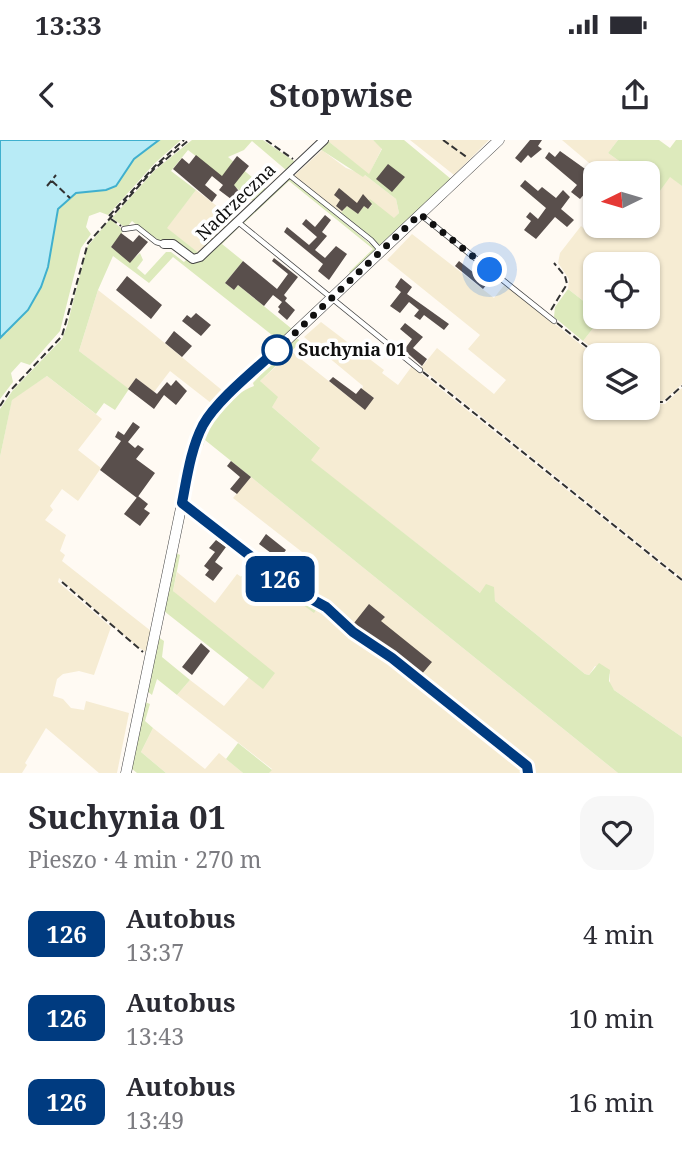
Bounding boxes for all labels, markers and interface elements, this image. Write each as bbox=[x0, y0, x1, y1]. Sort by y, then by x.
text: 13:33 bbox=[35, 7, 102, 43]
text: Stopwise bbox=[269, 73, 413, 116]
icon: back bbox=[28, 76, 66, 114]
icon: share bbox=[616, 76, 654, 114]
street label: Nadrzeczna bbox=[190, 157, 280, 245]
north arrow bbox=[583, 161, 660, 238]
map controls bbox=[583, 161, 660, 420]
your location bbox=[472, 252, 507, 287]
button: locate bbox=[583, 252, 660, 329]
marker: Suchynia 01 bbox=[262, 335, 292, 365]
place label: Suchynia 01 bbox=[298, 337, 406, 361]
button: layers bbox=[583, 343, 660, 420]
line badge: 126 bbox=[240, 556, 320, 602]
text: 126 bbox=[260, 562, 300, 595]
text: Suchynia 01 bbox=[28, 794, 226, 839]
button: heart bbox=[580, 796, 654, 870]
text: Pieszo · 4 min · 270 m bbox=[28, 843, 261, 875]
text: Autobus bbox=[126, 900, 236, 936]
text: 4 min bbox=[583, 916, 654, 952]
text: 126 bbox=[46, 917, 87, 950]
text: 13:37 bbox=[126, 936, 184, 968]
text: Autobus bbox=[126, 984, 236, 1020]
text: 10 min bbox=[569, 1000, 654, 1036]
text: 126 bbox=[46, 1001, 87, 1034]
text: 13:43 bbox=[126, 1020, 184, 1052]
text: Autobus bbox=[126, 1068, 236, 1104]
text: 16 min bbox=[569, 1084, 654, 1120]
text: 126 bbox=[46, 1085, 87, 1118]
text: 13:49 bbox=[126, 1104, 184, 1136]

